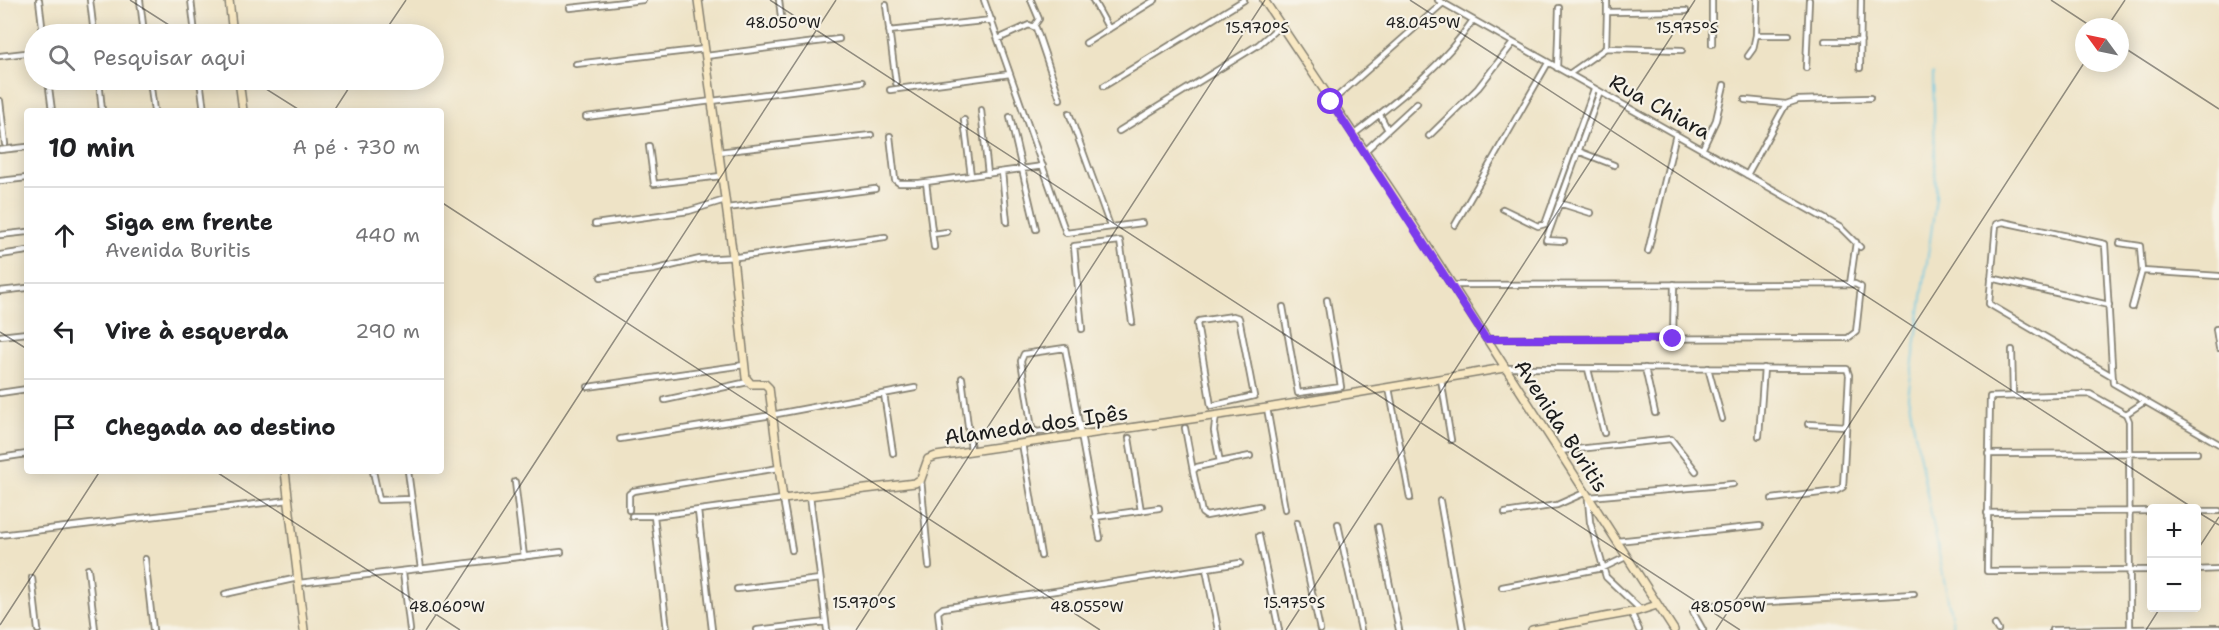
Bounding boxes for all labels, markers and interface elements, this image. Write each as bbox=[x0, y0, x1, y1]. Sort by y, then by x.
text: 48.050°W bbox=[745, 13, 821, 33]
text: 48.045°W bbox=[1385, 13, 1461, 33]
text: 15.970°S bbox=[1225, 18, 1289, 38]
text: 15.975°S bbox=[1656, 18, 1718, 38]
north arrow bbox=[2075, 18, 2129, 72]
search box bbox=[24, 24, 444, 90]
icon: search bbox=[45, 41, 78, 74]
text: Pesquisar aqui bbox=[93, 43, 246, 72]
street label: Rua Chiara bbox=[1604, 68, 1716, 146]
route start bbox=[1317, 88, 1343, 114]
text: 10 min bbox=[48, 130, 135, 165]
text: A pé · 730 m bbox=[293, 134, 420, 160]
text: Siga em frente bbox=[105, 208, 273, 237]
icon: ahead bbox=[48, 219, 81, 252]
text: 440 m bbox=[355, 222, 420, 248]
text: Avenida Buritis bbox=[105, 237, 251, 263]
icon: left bbox=[48, 315, 81, 348]
text: Vire à esquerda bbox=[105, 317, 288, 346]
text: 290 m bbox=[355, 318, 420, 344]
route end bbox=[1659, 325, 1685, 351]
street label: Avenida Buritis bbox=[1508, 354, 1614, 498]
street label: Alameda dos Ipês bbox=[942, 398, 1130, 452]
icon: arrive bbox=[48, 411, 81, 444]
text: Chegada ao destino bbox=[105, 413, 336, 442]
map controls bbox=[2147, 504, 2201, 612]
button: + bbox=[2147, 504, 2201, 558]
button: − bbox=[2147, 558, 2201, 612]
text: 15.970°S bbox=[832, 593, 896, 613]
text: 15.975°S bbox=[1263, 593, 1325, 613]
text: 48.060°W bbox=[409, 597, 485, 617]
text: 48.055°W bbox=[1050, 597, 1124, 617]
text: 48.050°W bbox=[1690, 597, 1766, 617]

